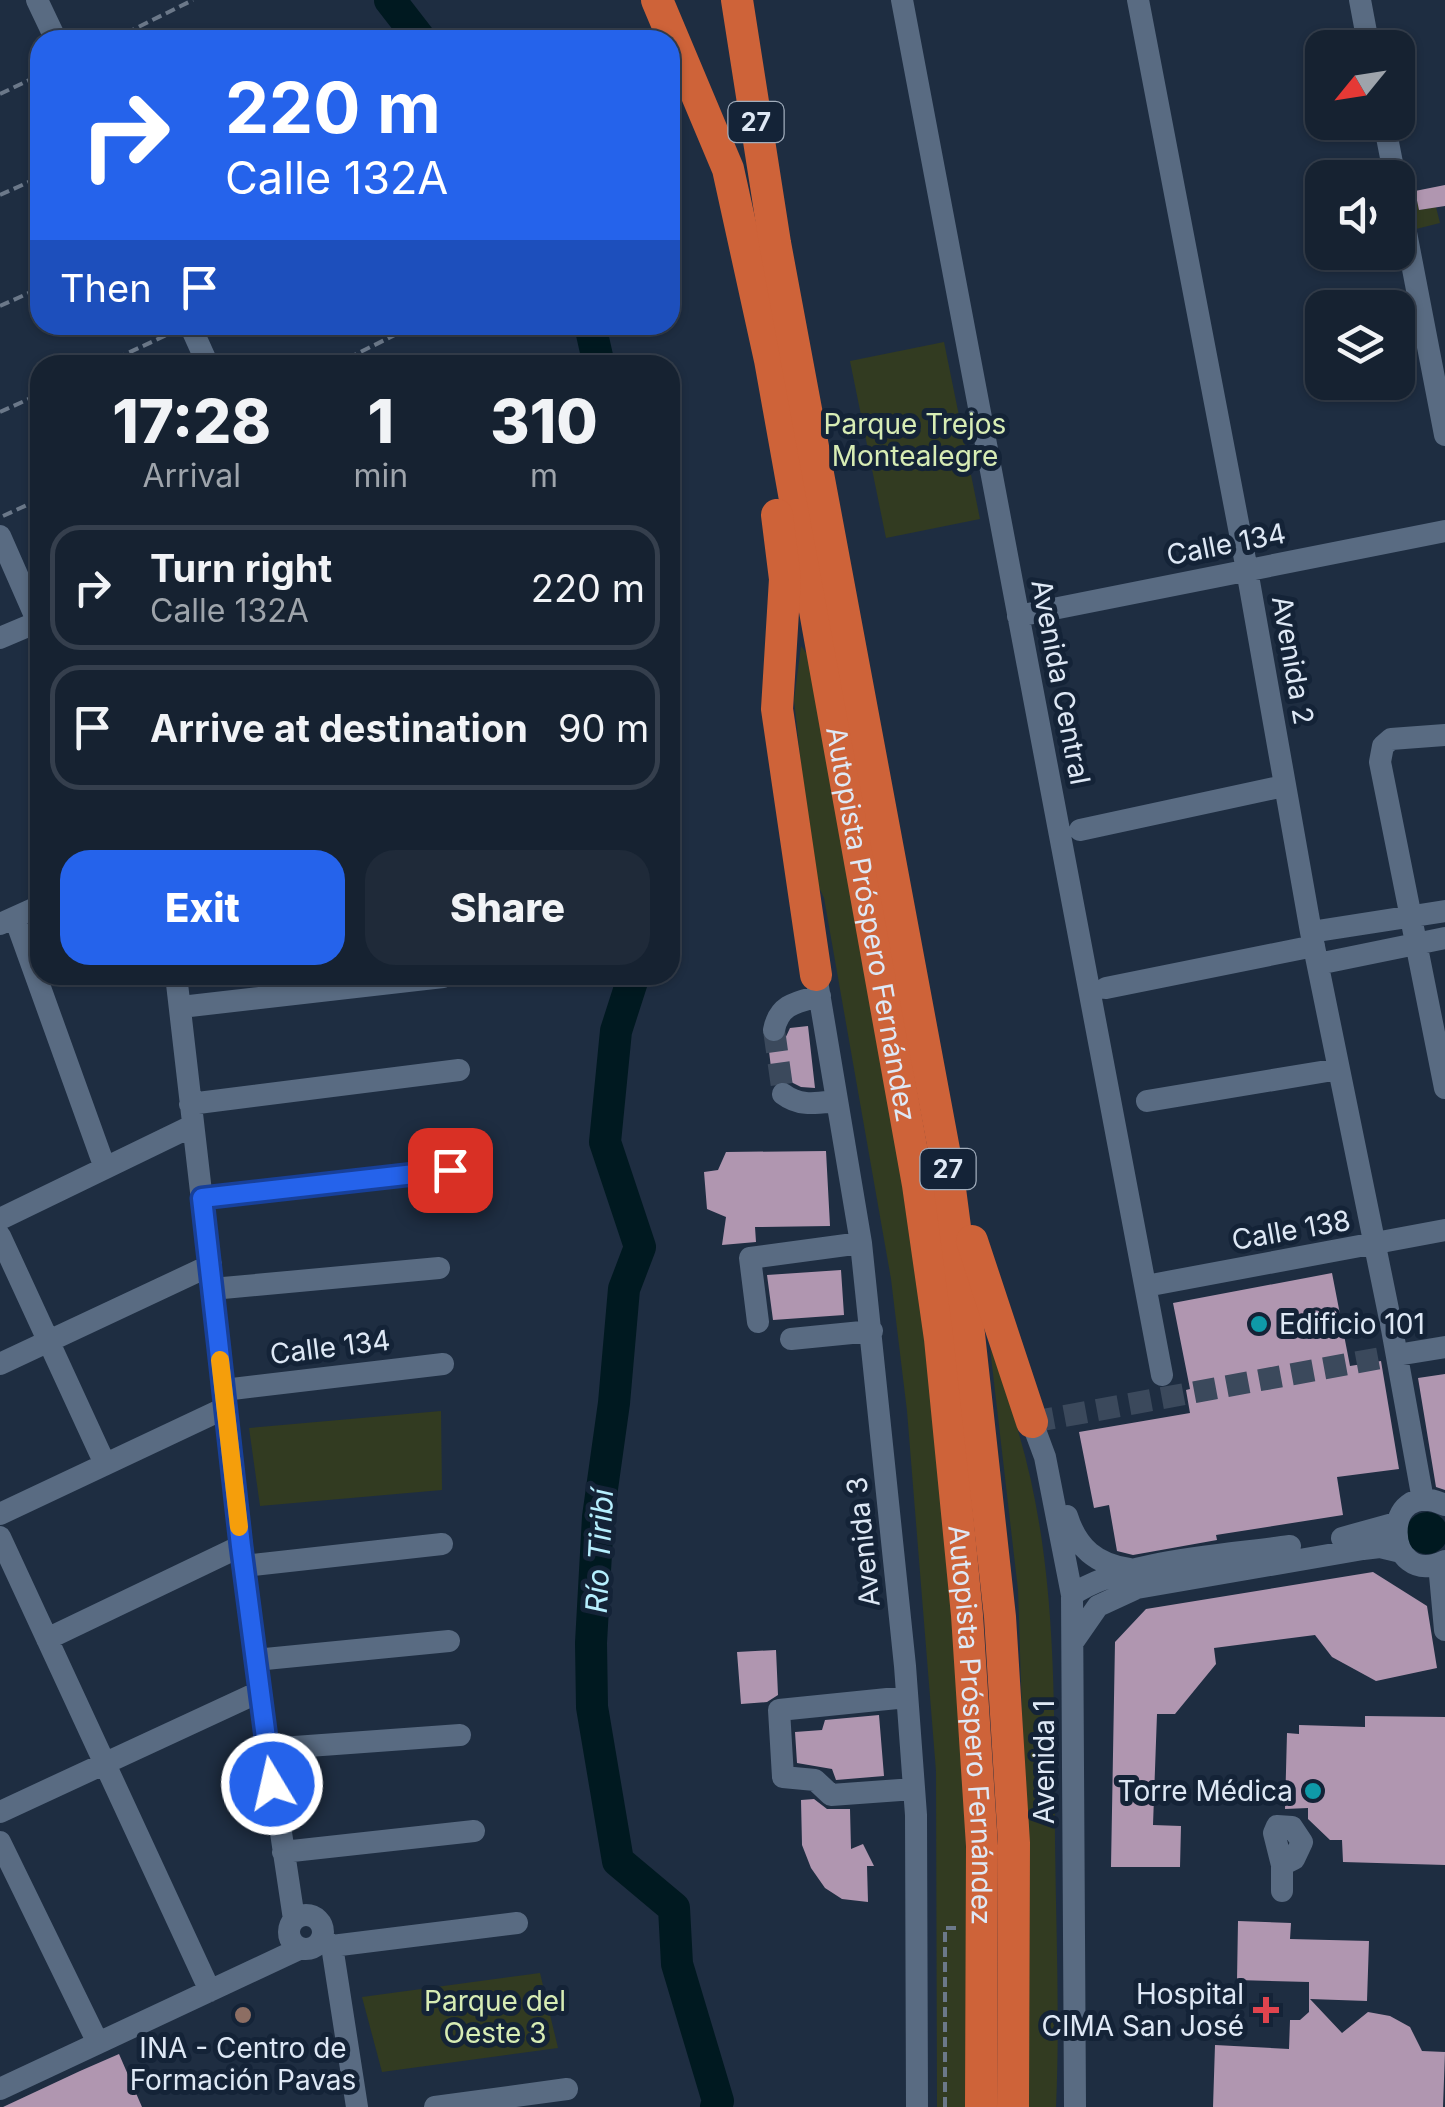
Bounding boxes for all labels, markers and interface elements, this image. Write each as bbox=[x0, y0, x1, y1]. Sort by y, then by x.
north arrow bbox=[1305, 30, 1415, 140]
map controls bbox=[1305, 30, 1415, 400]
text: 220 m bbox=[225, 65, 441, 150]
icon: right bbox=[60, 70, 190, 200]
road number: 27 bbox=[728, 102, 784, 142]
text: Calle 132A bbox=[225, 150, 448, 205]
button: sound bbox=[1305, 160, 1415, 270]
icon: arrive bbox=[172, 260, 227, 315]
text: Then bbox=[60, 265, 152, 311]
button: layers bbox=[1305, 290, 1415, 400]
text: 17:28 bbox=[112, 385, 271, 457]
text: 1 bbox=[368, 385, 394, 457]
text: 310 bbox=[490, 385, 598, 457]
park label: Parque Trejos Montealegre bbox=[824, 407, 1006, 473]
text: Arrival bbox=[142, 456, 241, 495]
text: min bbox=[353, 456, 408, 495]
text: m bbox=[530, 456, 558, 495]
street label: Calle 134 bbox=[1164, 516, 1288, 572]
text: Turn right bbox=[150, 545, 332, 591]
icon: right bbox=[65, 560, 120, 615]
text: 220 m bbox=[531, 565, 645, 611]
street label: Avenida Central bbox=[1024, 576, 1098, 788]
text: Calle 132A bbox=[150, 591, 309, 630]
street label: Avenida 2 bbox=[1265, 593, 1321, 727]
icon: arrive bbox=[65, 700, 120, 755]
text: Arrive at destination bbox=[150, 705, 528, 751]
text: 90 m bbox=[558, 705, 649, 751]
street label: Autopista Próspero Fernández bbox=[819, 724, 923, 1125]
button: Exit bbox=[60, 850, 345, 965]
button: Share bbox=[365, 850, 650, 965]
pin bbox=[408, 1128, 493, 1213]
icon: arrive bbox=[423, 1143, 478, 1198]
road number: 27 bbox=[920, 1149, 976, 1189]
street label: Calle 138 bbox=[1229, 1203, 1353, 1257]
place label: Edificio 101 bbox=[1279, 1307, 1425, 1341]
marker: Edificio 101 bbox=[1248, 1313, 1270, 1335]
street label: Calle 134 bbox=[268, 1323, 392, 1371]
street label: Avenida 3 bbox=[839, 1475, 887, 1609]
water label: Río Tiribí bbox=[578, 1485, 620, 1614]
street label: Autopista Próspero Fernández bbox=[941, 1523, 999, 1925]
street label: Avenida 1 bbox=[1027, 1700, 1061, 1824]
position arrow bbox=[220, 1732, 324, 1836]
place label: Torre Médica bbox=[1118, 1774, 1293, 1808]
marker: Torre Médica bbox=[1302, 1780, 1324, 1802]
place label: Hospital CIMA San José bbox=[1042, 1977, 1244, 2043]
park label: Parque del Oeste 3 bbox=[424, 1984, 566, 2050]
marker: Hospital CIMA San José bbox=[1253, 1997, 1279, 2023]
marker: INA - Centro de Formación Pavas bbox=[232, 2004, 254, 2026]
place label: INA - Centro de Formación Pavas bbox=[130, 2031, 356, 2097]

